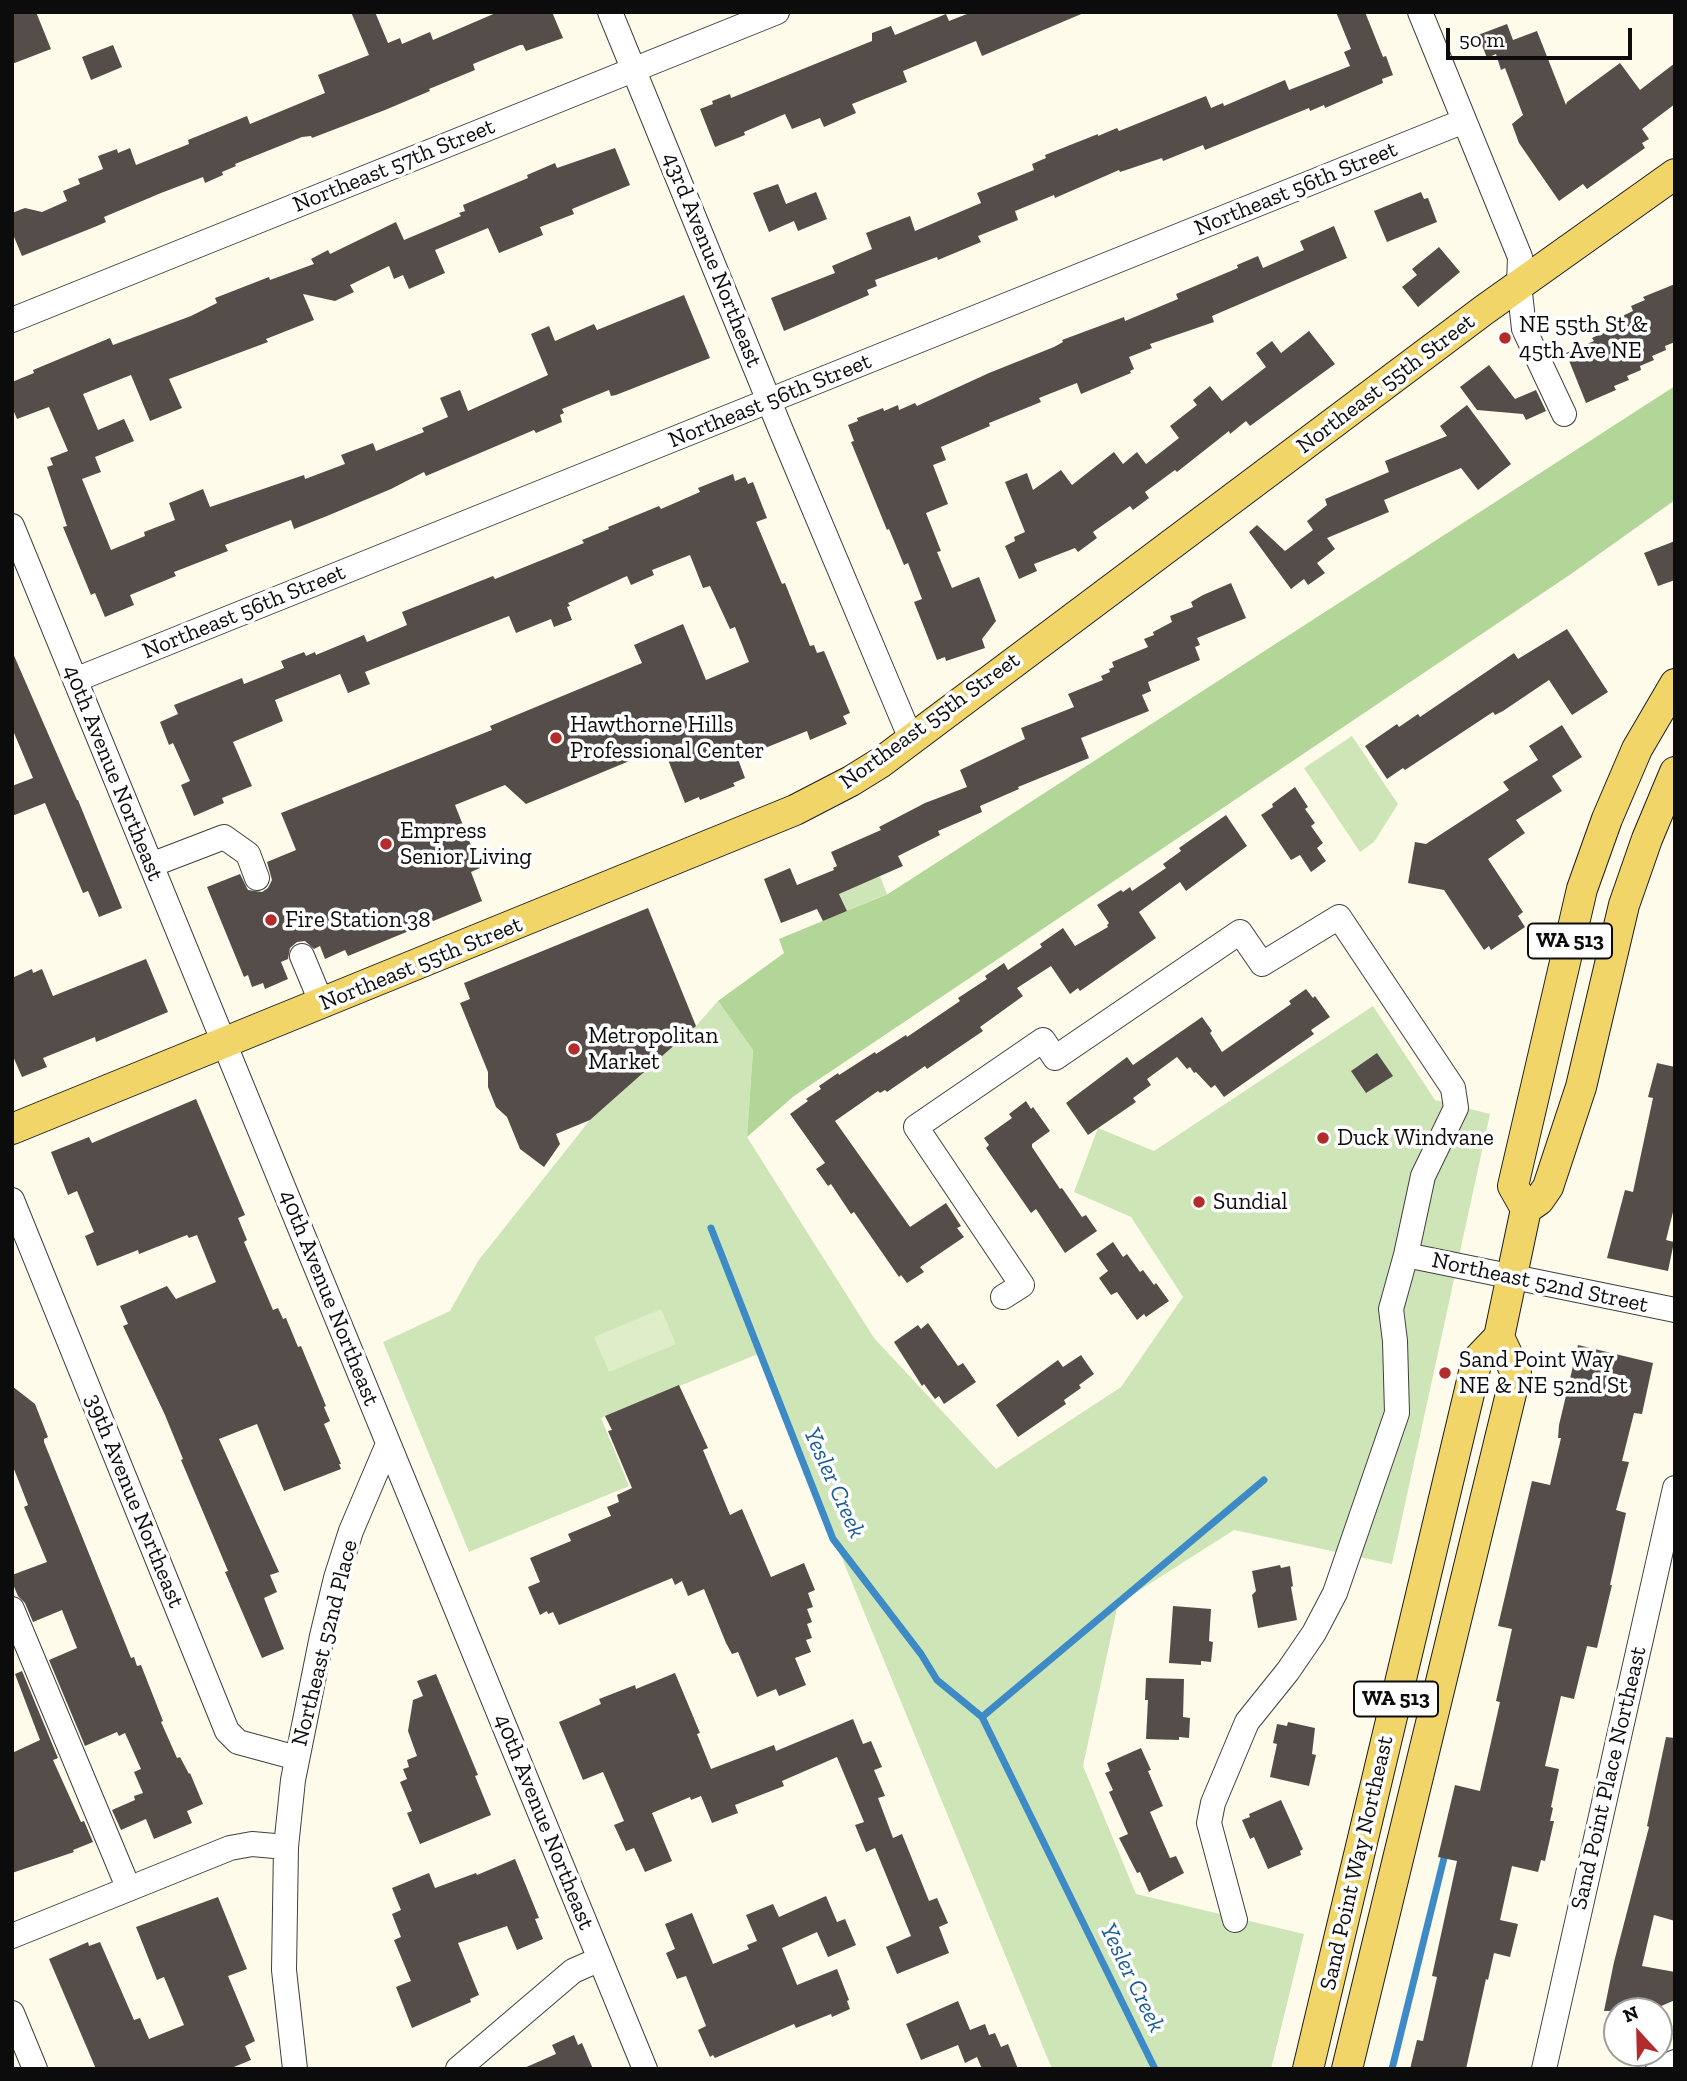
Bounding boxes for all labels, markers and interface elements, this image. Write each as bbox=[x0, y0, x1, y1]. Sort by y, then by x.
scale bar bbox=[1449, 14, 1634, 58]
text: 50 m bbox=[1459, 27, 1505, 52]
street label: Northeast 57th Street bbox=[289, 113, 499, 219]
street label: Northeast 56th Street bbox=[1191, 136, 1401, 242]
street label: 43rd Avenue Northeast bbox=[656, 149, 768, 371]
street label: Northeast 55th Street bbox=[1291, 308, 1481, 460]
place label: NE 55th St & 45th Ave NE bbox=[1519, 311, 1648, 365]
marker: NE 55th St & 45th Ave NE bbox=[1497, 330, 1513, 346]
street label: Northeast 56th Street bbox=[665, 348, 875, 454]
street label: Northeast 56th Street bbox=[139, 559, 349, 665]
street label: Northeast 55th Street bbox=[835, 646, 1025, 796]
street label: 40th Avenue Northeast bbox=[57, 661, 169, 885]
place label: Hawthorne Hills Professional Center bbox=[570, 711, 765, 765]
marker: Hawthorne Hills Professional Center bbox=[548, 730, 564, 746]
place label: Empress Senior Living bbox=[400, 817, 532, 871]
marker: Empress Senior Living bbox=[378, 836, 394, 852]
place label: Fire Station 38 bbox=[285, 906, 431, 934]
street label: Northeast 55th Street bbox=[316, 911, 526, 1017]
marker: Fire Station 38 bbox=[263, 912, 279, 928]
road number: WA 513 bbox=[1528, 923, 1612, 958]
place label: Metropolitan Market bbox=[588, 1022, 718, 1076]
marker: Metropolitan Market bbox=[566, 1041, 582, 1057]
place label: Duck Windvane bbox=[1337, 1124, 1494, 1152]
marker: Duck Windvane bbox=[1315, 1130, 1331, 1146]
street label: 40th Avenue Northeast bbox=[273, 1186, 385, 1410]
place label: Sundial bbox=[1213, 1188, 1288, 1216]
marker: Sundial bbox=[1191, 1194, 1207, 1210]
street label: Northeast 52nd Street bbox=[1429, 1247, 1651, 1319]
place label: Sand Point Way NE & NE 52nd St bbox=[1459, 1346, 1628, 1400]
marker: Sand Point Way NE & NE 52nd St bbox=[1437, 1365, 1453, 1381]
street label: 39th Avenue Northeast bbox=[78, 1390, 190, 1612]
water label: Yesler Creek bbox=[797, 1423, 871, 1543]
street label: Northeast 52nd Place bbox=[286, 1537, 364, 1749]
street label: Sand Point Place Northeast bbox=[1565, 1644, 1653, 1912]
road number: WA 513 bbox=[1354, 1682, 1438, 1716]
street label: 40th Avenue Northeast bbox=[488, 1710, 600, 1934]
street label: Sand Point Way Northeast bbox=[1314, 1733, 1400, 1993]
water label: Yesler Creek bbox=[1093, 1919, 1171, 2037]
north arrow bbox=[1603, 1997, 1673, 2067]
text: N bbox=[1620, 2001, 1642, 2027]

